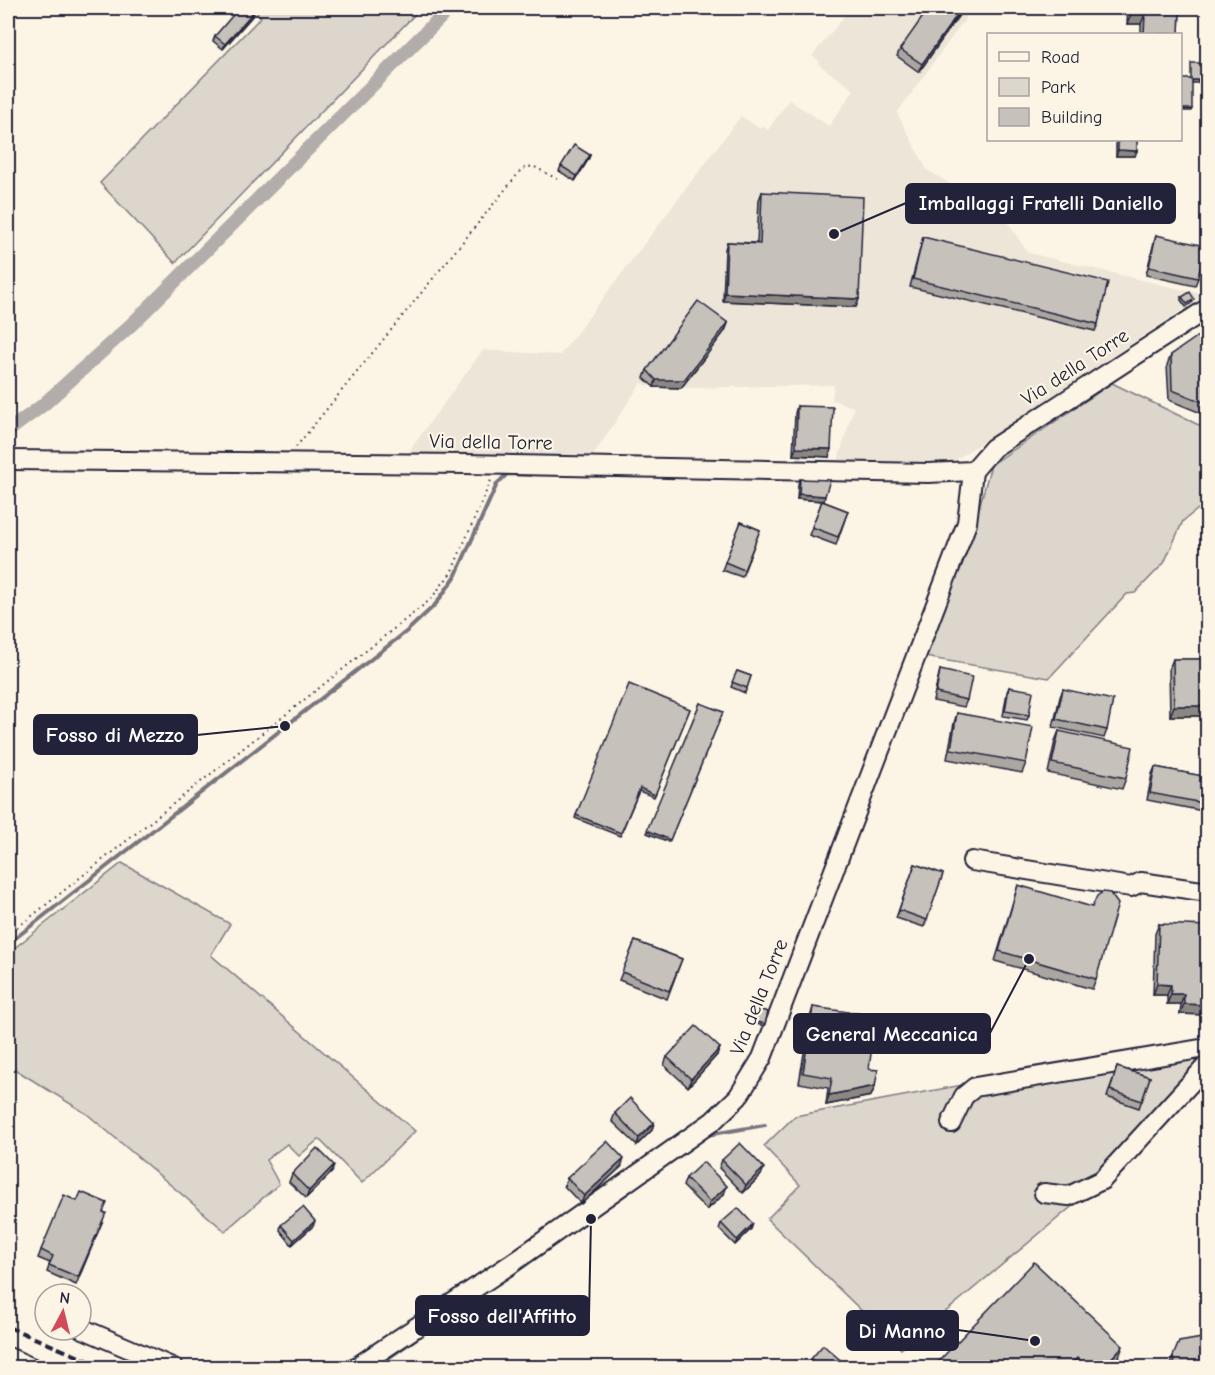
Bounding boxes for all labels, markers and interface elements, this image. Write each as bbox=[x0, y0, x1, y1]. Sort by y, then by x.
legend bbox=[987, 33, 1182, 141]
text: Road bbox=[1041, 47, 1080, 68]
text: Park bbox=[1041, 77, 1076, 98]
text: Building bbox=[1041, 107, 1103, 128]
callout: Imballaggi Fratelli Daniello bbox=[906, 184, 1175, 223]
text: Imballaggi Fratelli Daniello bbox=[919, 191, 1163, 215]
street label: Via della Torre bbox=[1017, 324, 1133, 410]
street label: Via della Torre bbox=[429, 429, 553, 455]
callout: Fosso di Mezzo bbox=[34, 715, 197, 754]
text: Fosso di Mezzo bbox=[46, 723, 184, 747]
street label: Via della Torre bbox=[725, 936, 793, 1058]
callout: General Meccanica bbox=[794, 1014, 990, 1053]
text: General Meccanica bbox=[806, 1022, 978, 1046]
north arrow bbox=[33, 1282, 93, 1342]
text: N bbox=[58, 1289, 71, 1308]
callout: Fosso dell'Affitto bbox=[416, 1296, 589, 1335]
text: Fosso dell'Affitto bbox=[427, 1304, 577, 1328]
callout: Di Manno bbox=[847, 1311, 958, 1350]
text: Di Manno bbox=[859, 1319, 946, 1343]

